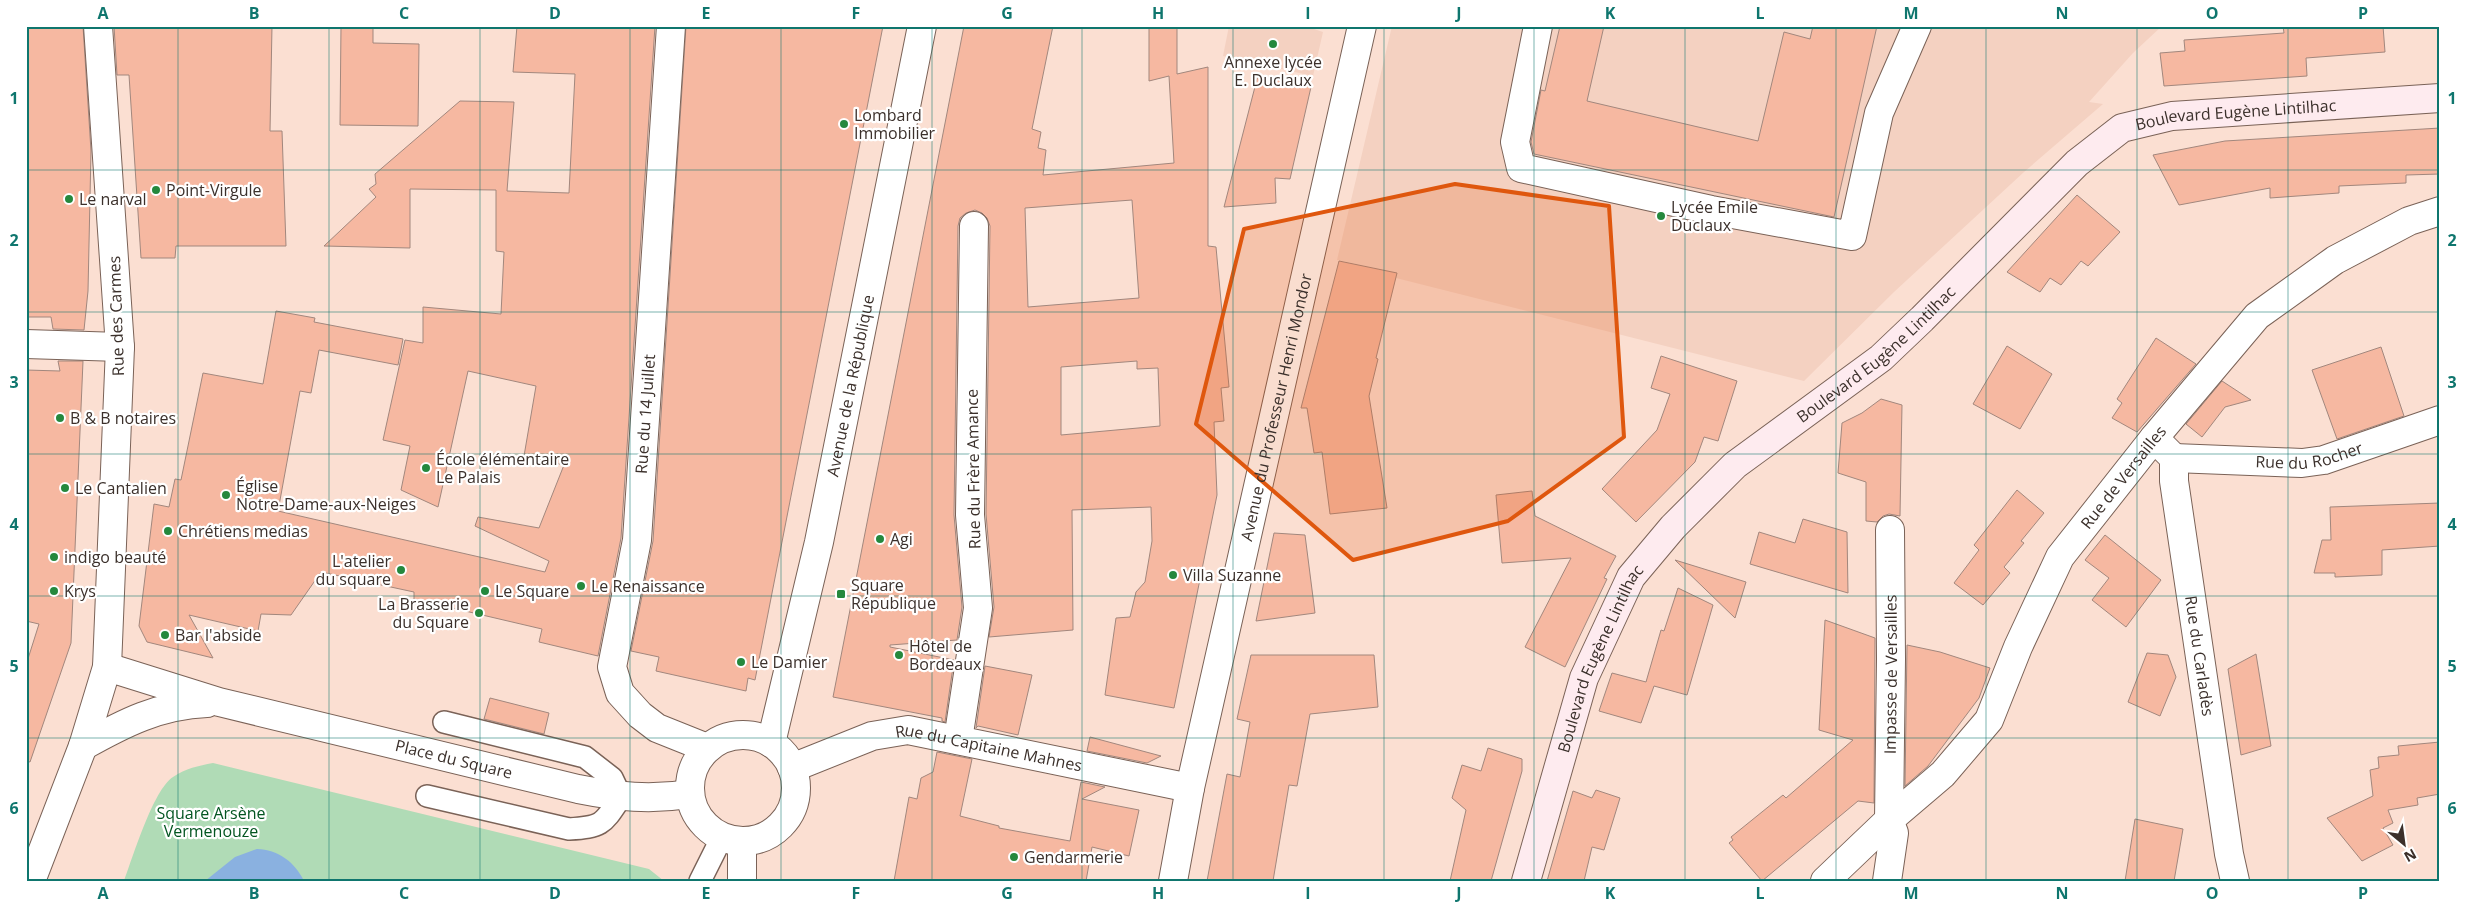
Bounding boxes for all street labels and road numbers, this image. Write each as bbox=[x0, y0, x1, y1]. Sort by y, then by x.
street label: Boulevard Eugène Lintilhac bbox=[2133, 94, 2337, 135]
street label: Rue des Carmes bbox=[103, 255, 129, 377]
street label: Avenue du Professeur Henri Mondor bbox=[1235, 271, 1317, 543]
street label: Boulevard Eugène Lintilhac bbox=[1792, 281, 1960, 427]
street label: Avenue de la République bbox=[821, 293, 879, 479]
street label: Rue du 14 Juillet bbox=[630, 353, 660, 475]
street label: Rue du Frère Amance bbox=[961, 389, 985, 549]
street label: Rue de Versailles bbox=[2075, 421, 2171, 533]
street label: Rue du Rocher bbox=[2255, 436, 2366, 474]
street label: Boulevard Eugène Lintilhac bbox=[1552, 559, 1648, 755]
street label: Rue du Carladès bbox=[2180, 594, 2220, 718]
street label: Impasse de Versailles bbox=[1879, 595, 1902, 754]
street label: Rue du Capitaine Mahnes bbox=[893, 719, 1084, 777]
street label: Place du Square bbox=[393, 734, 515, 784]

